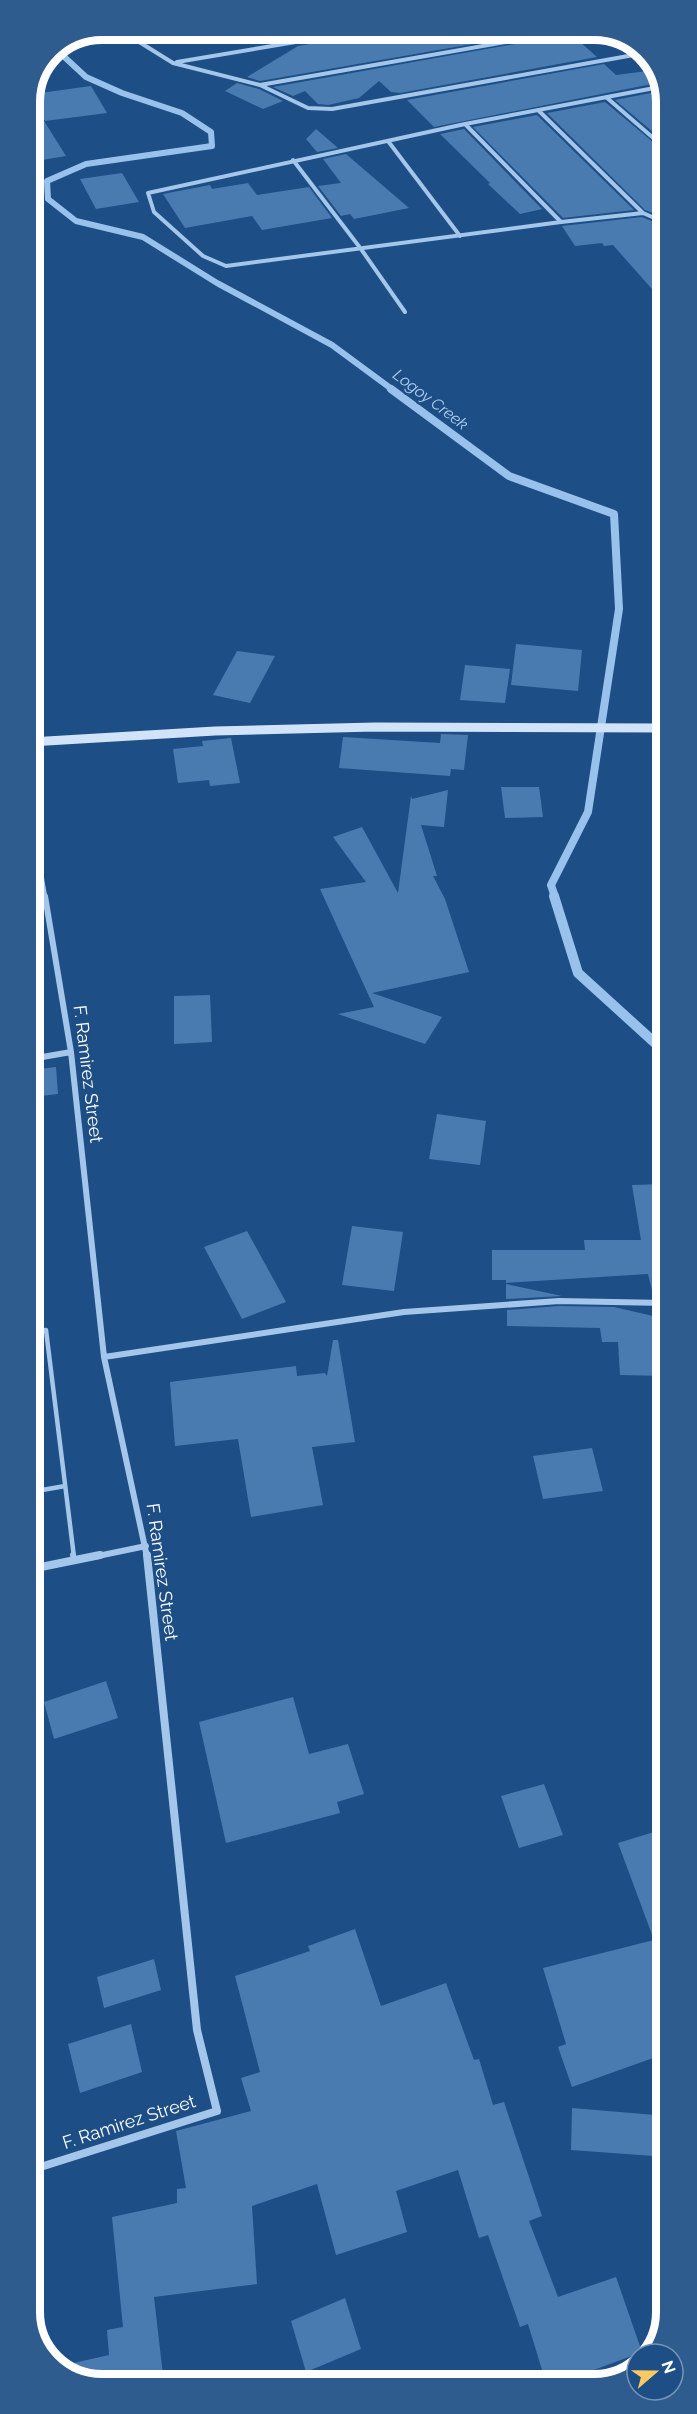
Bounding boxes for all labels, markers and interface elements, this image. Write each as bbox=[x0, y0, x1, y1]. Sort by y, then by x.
water label: Logoy Creek bbox=[389, 365, 472, 434]
street label: F. Ramirez Street bbox=[70, 1004, 107, 1144]
street label: F. Ramirez Street bbox=[142, 1502, 183, 1642]
street label: F. Ramirez Street bbox=[60, 2090, 198, 2153]
north arrow bbox=[625, 2342, 685, 2402]
text: N bbox=[658, 2358, 680, 2376]

